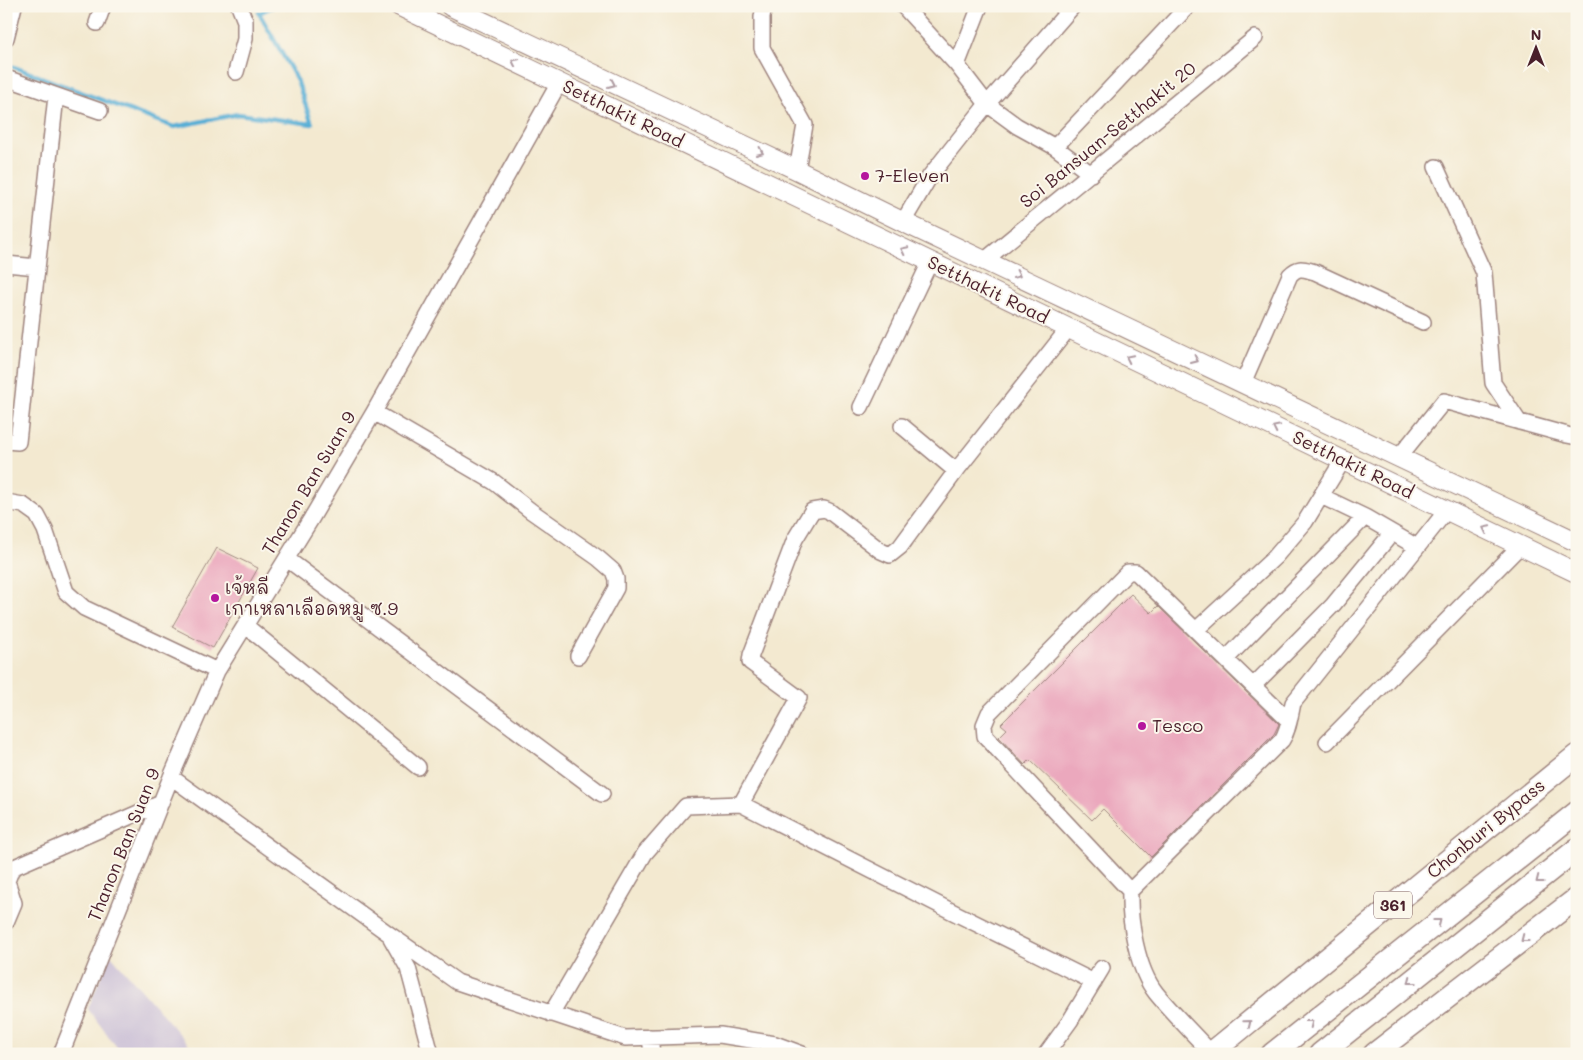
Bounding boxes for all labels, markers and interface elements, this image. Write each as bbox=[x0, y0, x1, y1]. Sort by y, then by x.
north arrow bbox=[1510, 22, 1560, 72]
text: N bbox=[1531, 25, 1541, 44]
street label: Soi Bansuan-Setthakit 20 bbox=[1014, 56, 1200, 213]
one-way arrow bbox=[511, 58, 520, 68]
street label: Setthakit Road bbox=[559, 73, 688, 153]
one-way arrow bbox=[607, 77, 616, 87]
one-way arrow bbox=[755, 146, 764, 157]
place label: 7-Eleven bbox=[875, 163, 949, 187]
marker: 7-Eleven bbox=[859, 170, 871, 182]
one-way arrow bbox=[900, 245, 909, 256]
street label: Setthakit Road bbox=[924, 249, 1053, 329]
one-way arrow bbox=[1012, 269, 1021, 279]
one-way arrow bbox=[1125, 354, 1134, 364]
one-way arrow bbox=[1190, 354, 1199, 364]
street label: Thanon Ban Suan 9 bbox=[256, 406, 361, 559]
one-way arrow bbox=[1272, 424, 1281, 434]
street label: Setthakit Road bbox=[1289, 424, 1418, 504]
one-way arrow bbox=[1482, 524, 1491, 535]
place label: เจ้หลี เกาเหลาเลือดหมู ซ.9 bbox=[225, 575, 398, 622]
marker: เจ้หลี เกาเหลาเลือดหมู ซ.9 bbox=[209, 592, 221, 604]
place label: Tesco bbox=[1152, 713, 1203, 737]
marker: Tesco bbox=[1136, 720, 1148, 732]
street label: Thanon Ban Suan 9 bbox=[81, 764, 165, 925]
street label: Chonburi Bypass bbox=[1421, 773, 1550, 883]
one-way arrow bbox=[1535, 874, 1544, 883]
road number: 361 bbox=[1374, 892, 1412, 918]
one-way arrow bbox=[1432, 920, 1441, 928]
one-way arrow bbox=[1521, 933, 1530, 941]
one-way arrow bbox=[1408, 975, 1417, 984]
one-way arrow bbox=[1242, 1020, 1251, 1029]
one-way arrow bbox=[1305, 1020, 1314, 1029]

